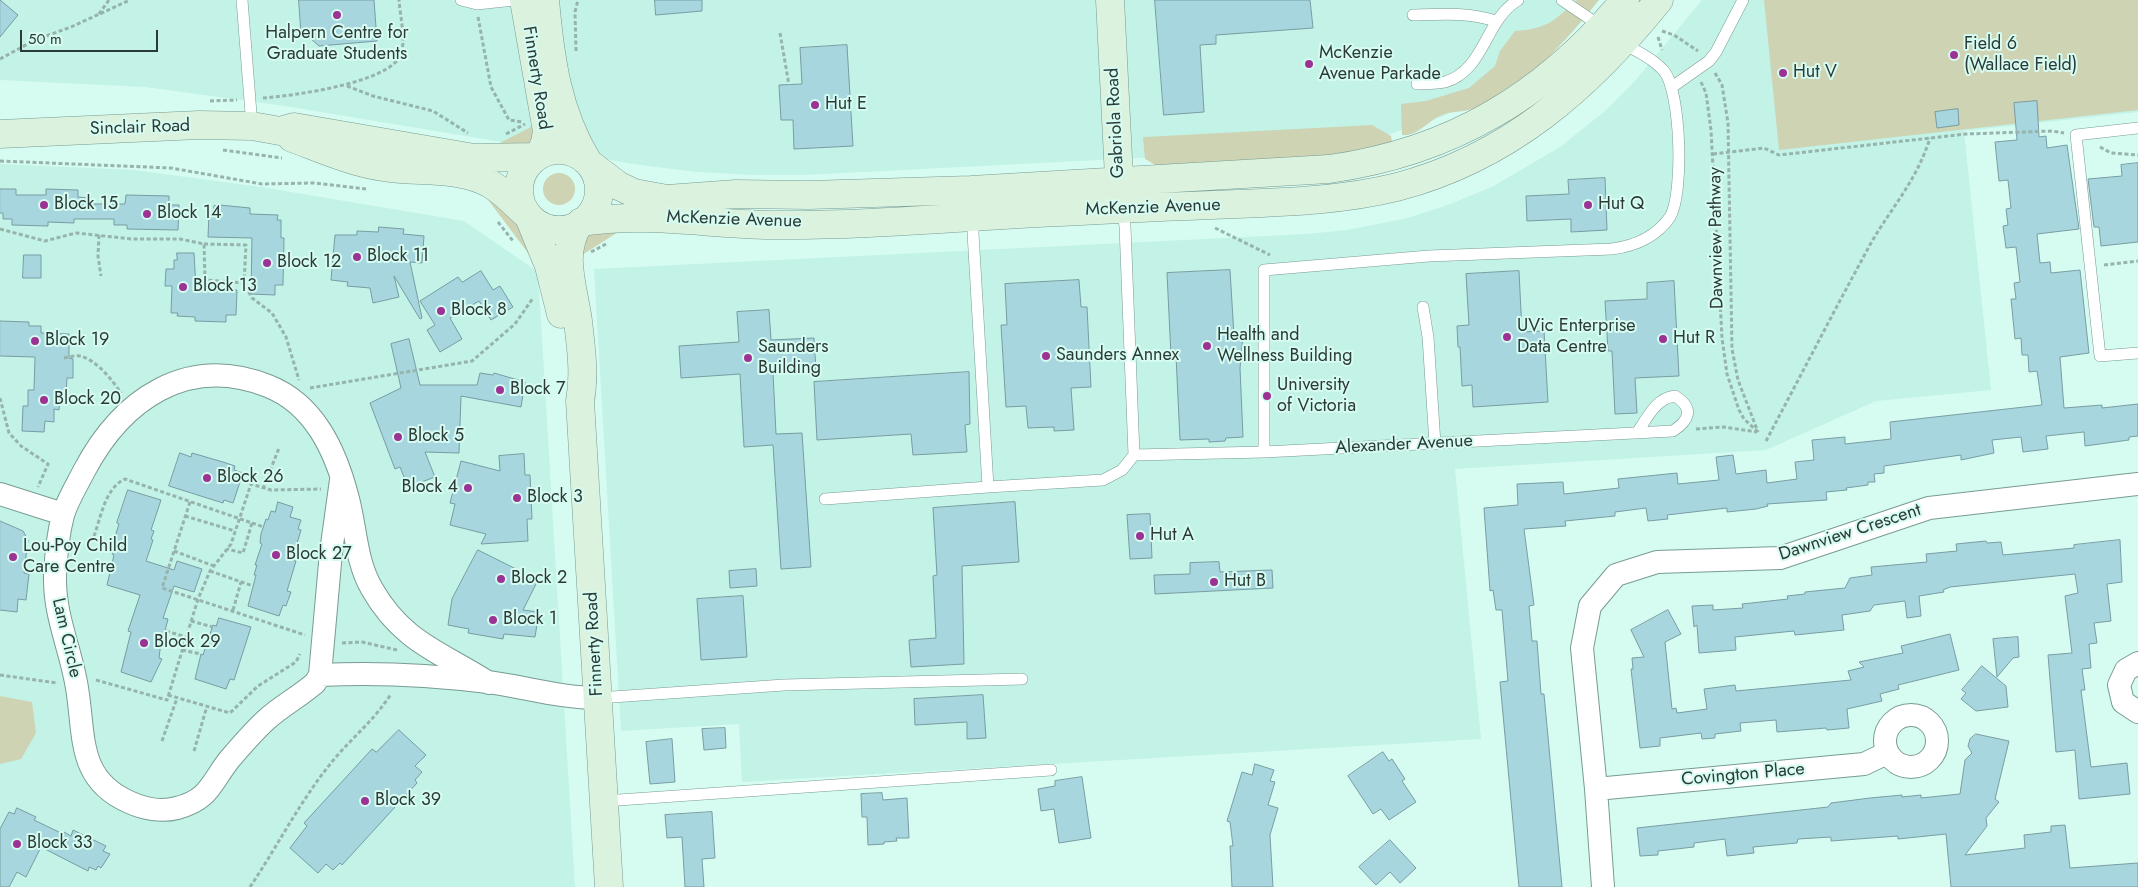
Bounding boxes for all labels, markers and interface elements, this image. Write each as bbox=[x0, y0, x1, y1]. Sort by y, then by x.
marker: Halpern Centre for Graduate Students bbox=[331, 9, 343, 21]
scale bar bbox=[22, 20, 160, 52]
place label: Halpern Centre for Graduate Students bbox=[265, 23, 409, 66]
street label: Finnerty Road bbox=[517, 25, 555, 131]
text: 50 m bbox=[28, 28, 62, 50]
place label: Field 6 (Wallace Field) bbox=[1964, 34, 2077, 76]
place label: McKenzie Avenue Parkade bbox=[1319, 43, 1441, 86]
marker: Field 6 (Wallace Field) bbox=[1948, 49, 1960, 61]
marker: McKenzie Avenue Parkade bbox=[1303, 58, 1315, 70]
place label: Hut V bbox=[1793, 62, 1837, 84]
street label: Gabriola Road bbox=[1102, 67, 1130, 179]
marker: Hut V bbox=[1777, 67, 1789, 79]
place label: Hut E bbox=[825, 94, 867, 116]
marker: Hut E bbox=[809, 99, 821, 111]
street label: Sinclair Road bbox=[89, 115, 191, 141]
street label: Dawnview Pathway bbox=[1705, 167, 1729, 309]
place label: Block 15 bbox=[54, 194, 118, 216]
place label: Hut Q bbox=[1598, 194, 1644, 216]
street label: McKenzie Avenue bbox=[1085, 195, 1221, 221]
marker: Block 15 bbox=[38, 199, 50, 211]
marker: Hut Q bbox=[1582, 199, 1594, 211]
place label: Block 14 bbox=[157, 203, 222, 225]
street label: McKenzie Avenue bbox=[666, 207, 802, 233]
marker: Block 14 bbox=[141, 208, 153, 220]
place label: Block 11 bbox=[367, 246, 429, 268]
marker: Block 11 bbox=[351, 251, 363, 263]
place label: Block 12 bbox=[277, 252, 341, 274]
marker: Block 12 bbox=[261, 257, 273, 269]
place label: Block 13 bbox=[193, 276, 257, 298]
marker: Block 13 bbox=[177, 281, 189, 293]
place label: Block 8 bbox=[451, 300, 507, 322]
marker: Block 8 bbox=[435, 305, 447, 317]
place label: UVic Enterprise Data Centre bbox=[1517, 316, 1636, 358]
place label: Health and Wellness Building bbox=[1217, 325, 1353, 368]
place label: Hut R bbox=[1673, 328, 1715, 350]
place label: Block 19 bbox=[45, 330, 109, 352]
marker: UVic Enterprise Data Centre bbox=[1501, 331, 1513, 343]
marker: Hut R bbox=[1657, 333, 1669, 345]
marker: Block 19 bbox=[29, 335, 41, 347]
place label: Saunders Building bbox=[758, 337, 828, 379]
marker: Health and Wellness Building bbox=[1201, 340, 1213, 352]
place label: Saunders Annex bbox=[1056, 345, 1179, 367]
marker: Saunders Annex bbox=[1040, 350, 1052, 362]
marker: Saunders Building bbox=[742, 352, 754, 364]
place label: University of Victoria bbox=[1277, 375, 1356, 418]
place label: Block 7 bbox=[510, 379, 565, 401]
marker: Block 7 bbox=[494, 384, 506, 396]
place label: Block 20 bbox=[54, 389, 121, 411]
marker: University of Victoria bbox=[1261, 390, 1273, 402]
marker: Block 20 bbox=[38, 394, 50, 406]
place label: Block 5 bbox=[408, 426, 464, 448]
marker: Block 5 bbox=[392, 431, 404, 443]
street label: Alexander Avenue bbox=[1335, 431, 1473, 459]
place label: Block 26 bbox=[217, 467, 284, 489]
marker: Block 26 bbox=[201, 472, 213, 484]
place label: Block 4 bbox=[402, 477, 458, 499]
marker: Block 4 bbox=[462, 482, 474, 494]
place label: Block 3 bbox=[527, 487, 583, 509]
marker: Block 3 bbox=[511, 492, 523, 504]
street label: Dawnview Crescent bbox=[1776, 500, 1924, 566]
place label: Hut A bbox=[1150, 525, 1194, 547]
marker: Hut A bbox=[1134, 530, 1146, 542]
place label: Lou-Poy Child Care Centre bbox=[23, 536, 127, 578]
place label: Block 27 bbox=[286, 544, 352, 566]
marker: Block 27 bbox=[270, 549, 282, 561]
marker: Lou-Poy Child Care Centre bbox=[7, 551, 19, 563]
place label: Block 2 bbox=[511, 568, 567, 590]
place label: Hut B bbox=[1224, 571, 1266, 593]
marker: Block 2 bbox=[495, 573, 507, 585]
marker: Hut B bbox=[1208, 576, 1220, 588]
street label: Finnerty Road bbox=[581, 591, 609, 697]
street label: Lam Circle bbox=[46, 596, 86, 680]
place label: Block 1 bbox=[503, 609, 557, 631]
marker: Block 1 bbox=[487, 614, 499, 626]
place label: Block 29 bbox=[154, 632, 221, 654]
marker: Block 29 bbox=[138, 637, 150, 649]
street label: Covington Place bbox=[1680, 759, 1806, 791]
place label: Block 39 bbox=[375, 790, 441, 812]
marker: Block 39 bbox=[359, 795, 371, 807]
place label: Block 33 bbox=[27, 833, 93, 855]
marker: Block 33 bbox=[11, 838, 23, 850]

